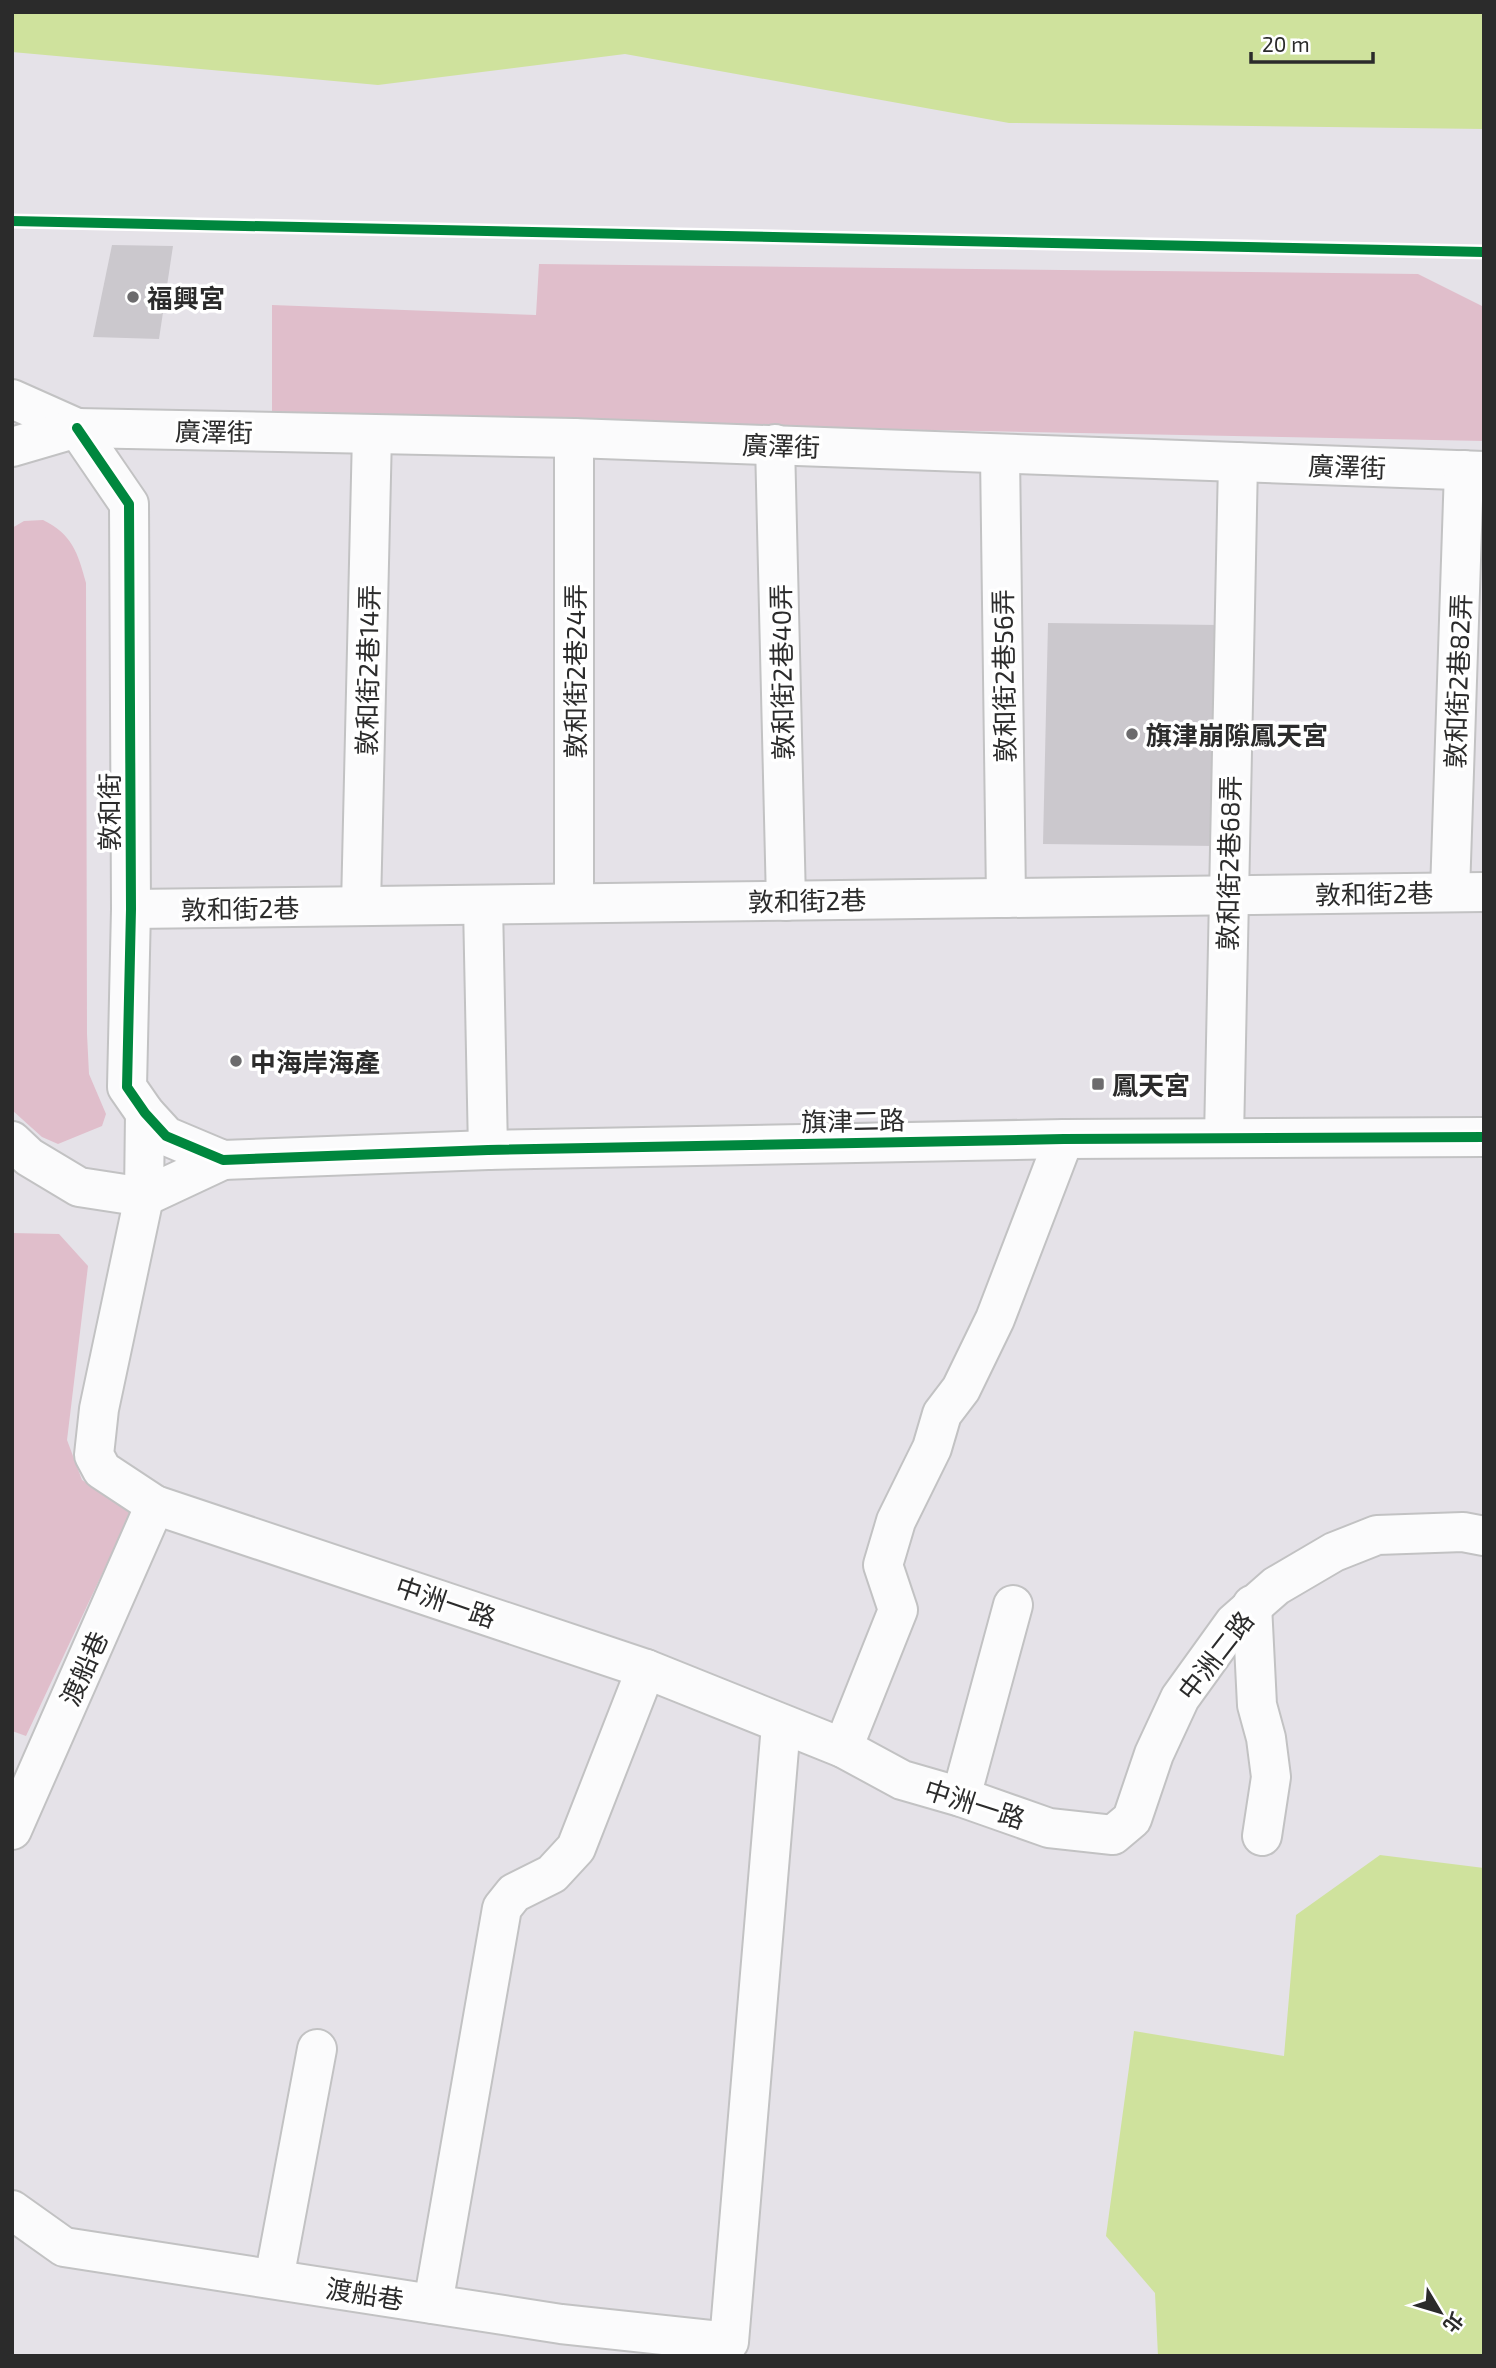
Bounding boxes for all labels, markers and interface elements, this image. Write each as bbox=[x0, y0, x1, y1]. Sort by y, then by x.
scale bar bbox=[1251, 21, 1374, 65]
text: 20 m bbox=[1262, 31, 1310, 56]
place label: 福興宮 bbox=[147, 282, 225, 313]
marker: 福興宮 bbox=[125, 289, 141, 305]
street label: 廣澤街 bbox=[175, 415, 253, 447]
street label: 廣澤街 bbox=[741, 428, 821, 462]
street label: 廣澤街 bbox=[1307, 449, 1387, 483]
street label: 敦和街2巷24弄 bbox=[559, 583, 590, 759]
street label: 敦和街2巷14弄 bbox=[350, 584, 384, 756]
street label: 敦和街2巷40弄 bbox=[764, 584, 798, 760]
street label: 敦和街2巷56弄 bbox=[986, 589, 1020, 763]
street label: 敦和街2巷82弄 bbox=[1438, 593, 1476, 769]
place label: 旗津崩隙鳳天宮 bbox=[1146, 719, 1328, 750]
marker: 旗津崩隙鳳天宮 bbox=[1124, 726, 1140, 742]
street label: 敦和街 bbox=[93, 773, 124, 851]
street label: 敦和街2巷68弄 bbox=[1211, 775, 1245, 951]
street label: 敦和街2巷 bbox=[1314, 876, 1434, 910]
street label: 敦和街2巷 bbox=[747, 883, 867, 917]
street label: 敦和街2巷 bbox=[180, 891, 300, 925]
place label: 中海岸海產 bbox=[250, 1046, 380, 1077]
marker: 中海岸海產 bbox=[228, 1053, 244, 1069]
place label: 鳳天宮 bbox=[1112, 1069, 1190, 1100]
marker: 鳳天宮 bbox=[1090, 1076, 1106, 1092]
street label: 旗津二路 bbox=[801, 1104, 905, 1136]
street label: 中洲一路 bbox=[392, 1569, 500, 1633]
street label: 中洲二路 bbox=[1171, 1604, 1259, 1706]
street label: 渡船巷 bbox=[53, 1626, 113, 1710]
street label: 中洲一路 bbox=[921, 1772, 1029, 1834]
street label: 渡船巷 bbox=[324, 2272, 406, 2314]
north arrow bbox=[1405, 2277, 1475, 2347]
text: 北 bbox=[1439, 2308, 1469, 2337]

